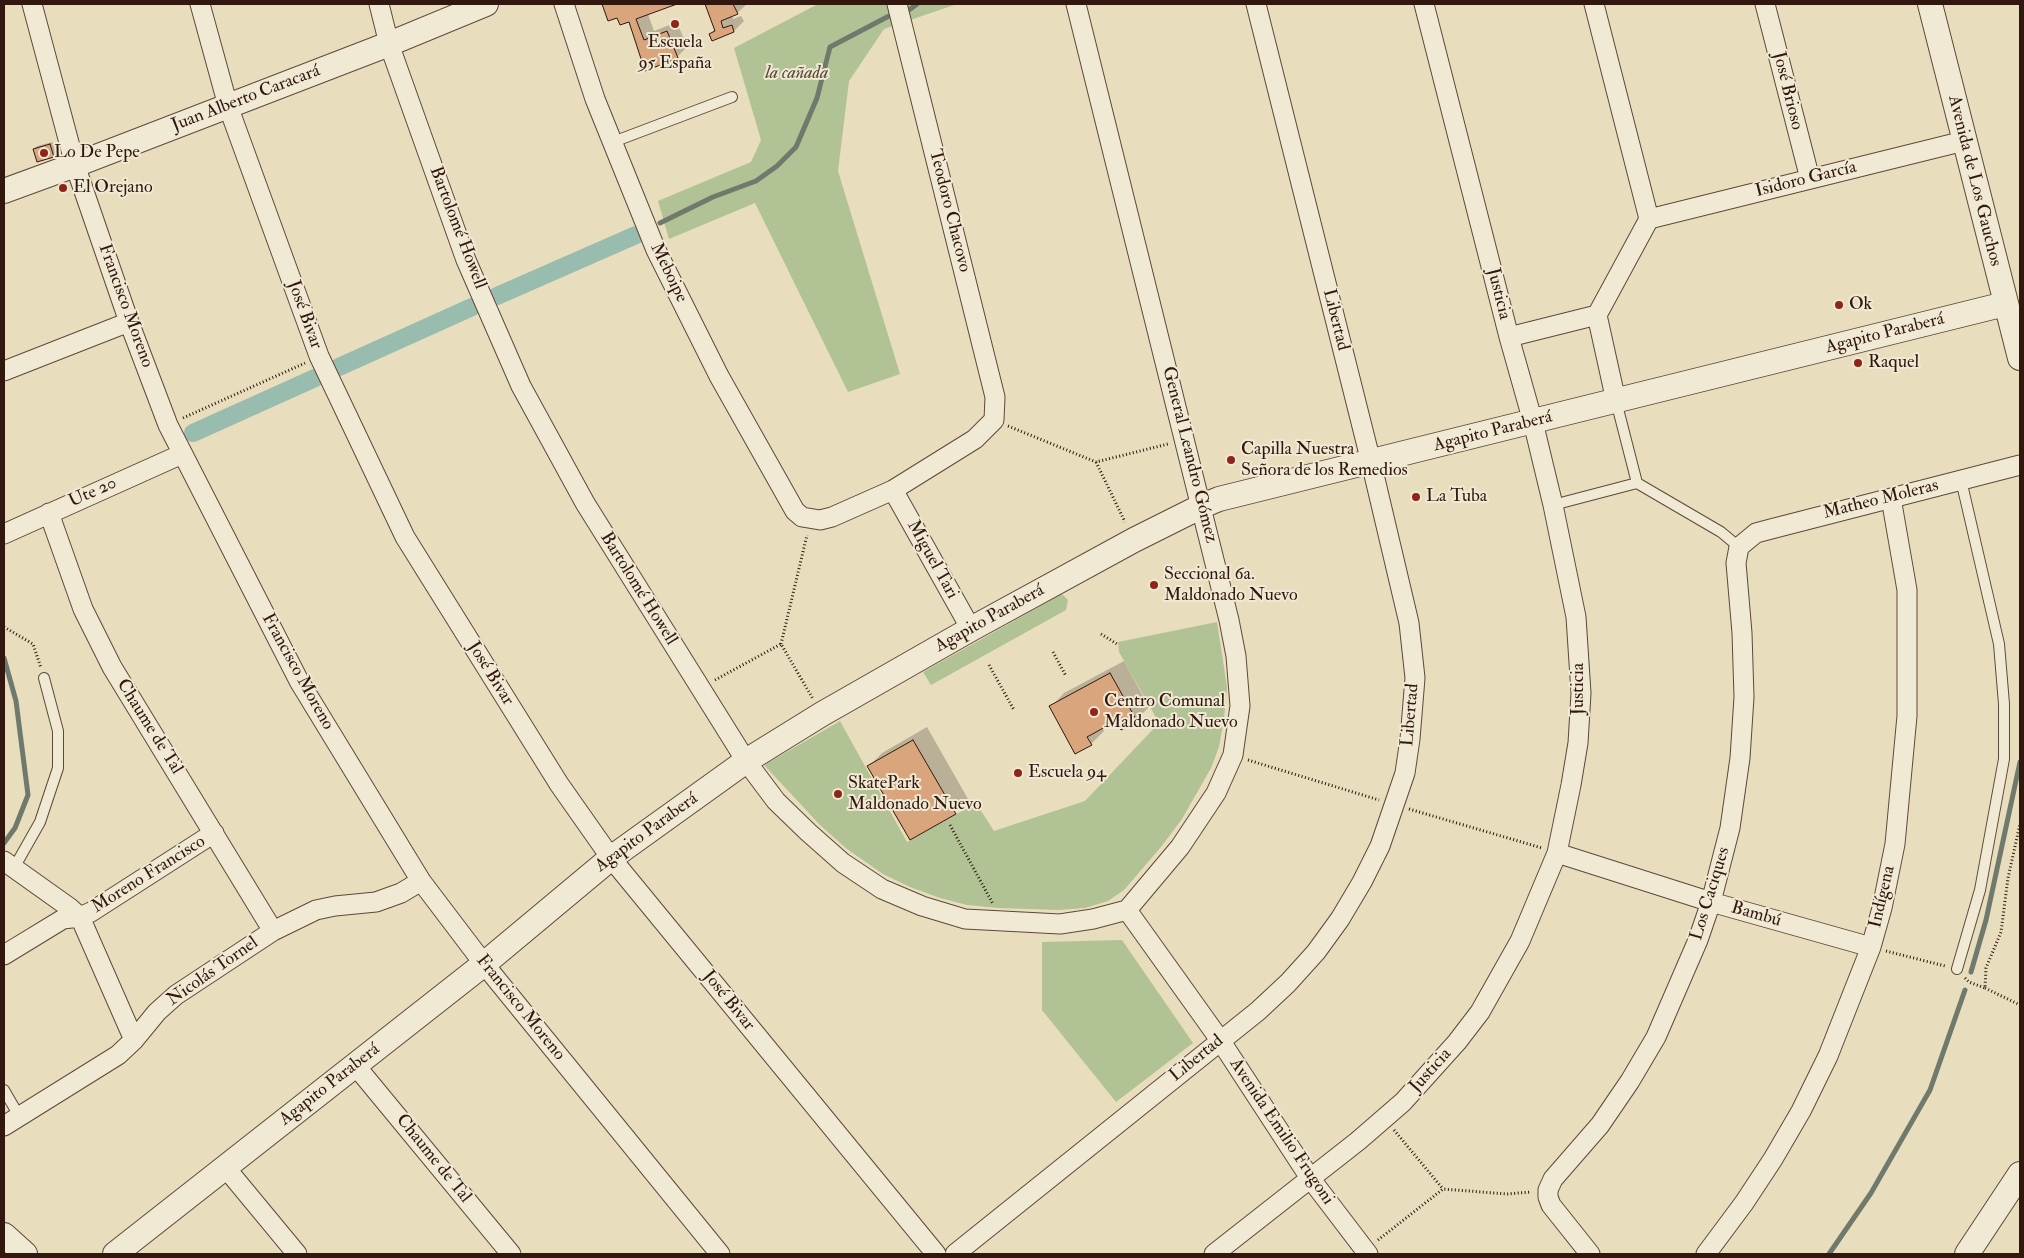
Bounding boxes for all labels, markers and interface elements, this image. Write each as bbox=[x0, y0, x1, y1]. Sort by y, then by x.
marker: Escuela 95 España bbox=[669, 18, 681, 30]
place label: Escuela 95 España bbox=[638, 32, 712, 74]
street label: José Brioso bbox=[1767, 50, 1807, 132]
street label: Juan Alberto Caracará bbox=[169, 61, 323, 137]
park label: la cañada bbox=[766, 63, 828, 85]
street label: Avenida de Los Gauchos bbox=[1942, 93, 2006, 269]
place label: Lo De Pepe bbox=[54, 142, 140, 164]
marker: Lo De Pepe bbox=[38, 147, 50, 159]
street label: Teodoro Chacovo bbox=[923, 147, 975, 275]
street label: Isidoro García bbox=[1753, 157, 1859, 203]
street label: Bartolomé Howell bbox=[424, 164, 490, 292]
place label: El Orejano bbox=[73, 177, 153, 199]
marker: El Orejano bbox=[57, 182, 69, 194]
street label: Meboipe bbox=[644, 240, 692, 306]
street label: Francisco Moreno bbox=[93, 241, 157, 371]
street label: Justicia bbox=[1481, 266, 1515, 322]
street label: José Bivar bbox=[282, 278, 326, 352]
street label: Libertad bbox=[1317, 287, 1353, 353]
place label: Ok bbox=[1849, 294, 1872, 316]
marker: Ok bbox=[1833, 299, 1845, 311]
street label: Agapito Paraberá bbox=[1823, 309, 1947, 359]
place label: Raquel bbox=[1868, 352, 1919, 374]
marker: Raquel bbox=[1852, 357, 1864, 369]
street label: General Leandro Gómez bbox=[1157, 365, 1221, 545]
street label: Agapito Paraberá bbox=[1431, 407, 1555, 457]
place label: Capilla Nuestra Señora de los Remedios bbox=[1241, 439, 1408, 482]
marker: Capilla Nuestra Señora de los Remedios bbox=[1225, 454, 1237, 466]
street label: Ute 20 bbox=[66, 473, 120, 513]
street label: Matheo Moleras bbox=[1821, 475, 1941, 525]
place label: La Tuba bbox=[1426, 486, 1487, 508]
marker: La Tuba bbox=[1410, 491, 1422, 503]
street label: Miguel Tari bbox=[902, 517, 962, 603]
street label: Bartolomé Howell bbox=[595, 528, 681, 650]
place label: Seccional 6a. Maldonado Nuevo bbox=[1164, 564, 1298, 606]
marker: Seccional 6a. Maldonado Nuevo bbox=[1148, 579, 1160, 591]
street label: Agapito Paraberá bbox=[932, 580, 1048, 658]
street label: Francisco Moreno bbox=[256, 610, 338, 734]
street label: José Bivar bbox=[462, 638, 518, 710]
street label: Justicia bbox=[1568, 663, 1590, 715]
street label: Chaume de Tal bbox=[111, 675, 187, 779]
street label: Libertad bbox=[1397, 683, 1425, 747]
place label: Centro Comunal Maldonado Nuevo bbox=[1104, 691, 1238, 734]
marker: Centro Comunal Maldonado Nuevo bbox=[1088, 706, 1100, 718]
place label: Escuela 94 bbox=[1028, 762, 1106, 784]
marker: Escuela 94 bbox=[1012, 767, 1024, 779]
place label: SkatePark Maldonado Nuevo bbox=[848, 773, 982, 816]
marker: SkatePark Maldonado Nuevo bbox=[832, 788, 844, 800]
street label: Agapito Paraberá bbox=[591, 789, 703, 877]
street label: Moreno Francisco bbox=[88, 831, 210, 919]
street label: Los Caciques bbox=[1687, 845, 1735, 943]
street label: Indígena bbox=[1865, 864, 1901, 930]
street label: Bambú bbox=[1728, 898, 1784, 932]
street label: Nicolás Tornel bbox=[163, 933, 263, 1011]
street label: Francisco Moreno bbox=[471, 951, 569, 1065]
street label: José Bivar bbox=[697, 966, 759, 1036]
street label: Libertad bbox=[1166, 1031, 1228, 1087]
street label: Agapito Paraberá bbox=[275, 1039, 385, 1131]
street label: Justicia bbox=[1405, 1044, 1457, 1098]
street label: Avenida Emilio Frugoni bbox=[1224, 1055, 1338, 1209]
street label: Chaume de Tal bbox=[391, 1110, 475, 1208]

